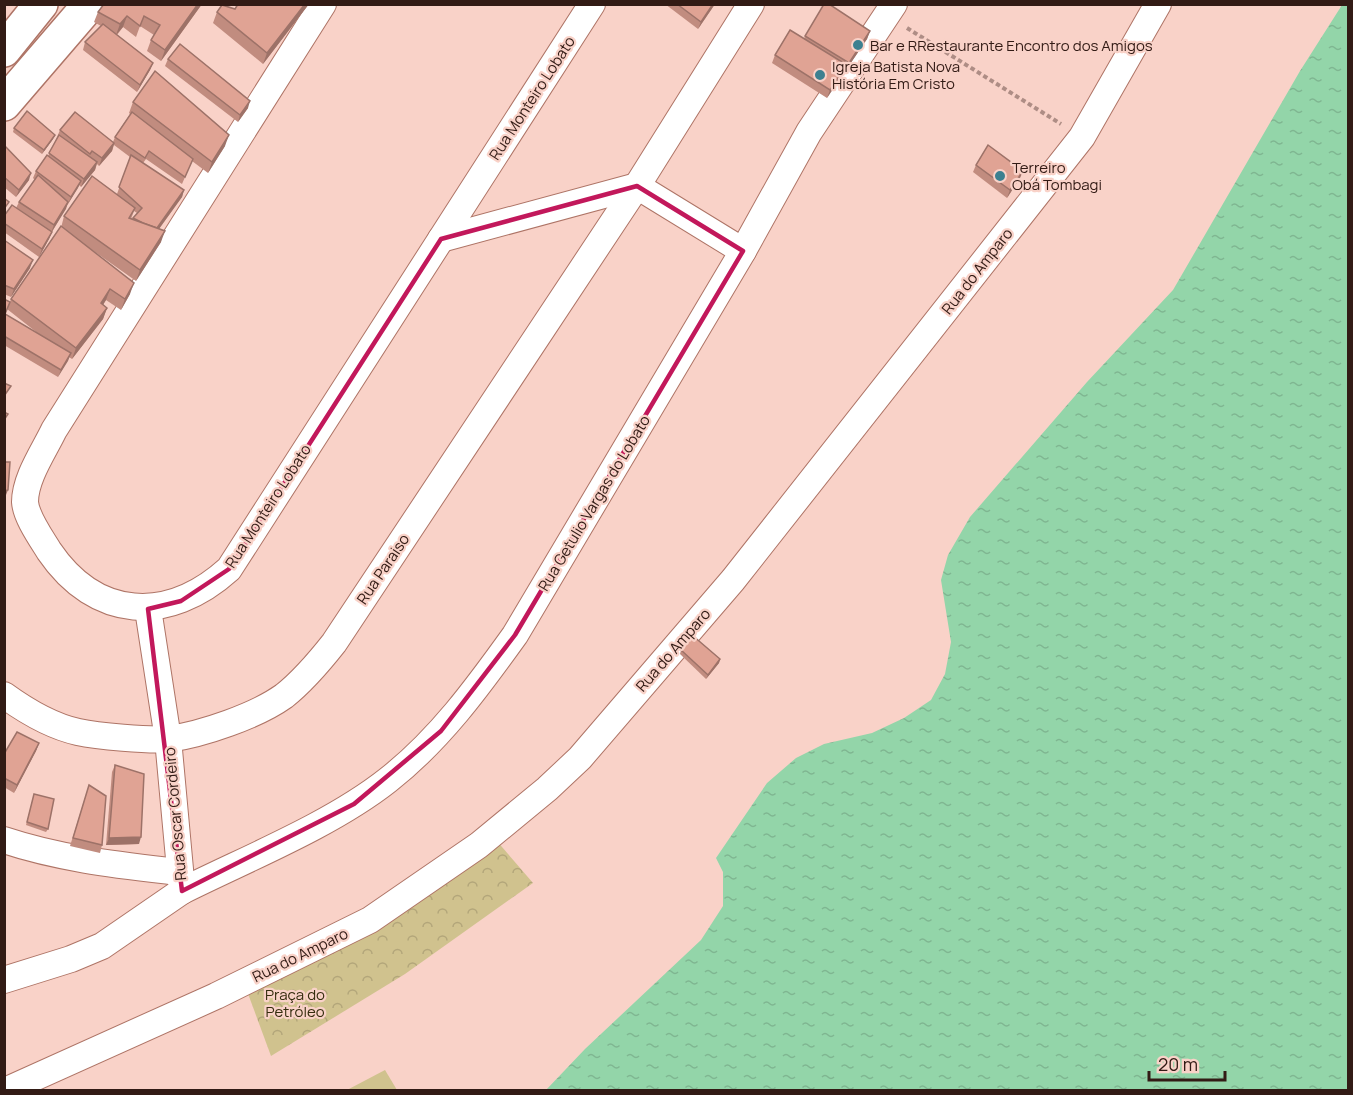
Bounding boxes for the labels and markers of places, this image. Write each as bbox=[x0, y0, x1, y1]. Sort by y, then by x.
place label: Bar e RRestaurante Encontro dos Amigos bbox=[870, 35, 1153, 56]
marker: Bar e RRestaurante Encontro dos Amigos bbox=[851, 38, 865, 52]
place label: Igreja Batista Nova História Em Cristo bbox=[832, 56, 960, 94]
marker: Igreja Batista Nova História Em Cristo bbox=[813, 68, 827, 82]
place label: Terreiro Obá Tombagi bbox=[1012, 157, 1102, 195]
marker: Terreiro Obá Tombagi bbox=[993, 169, 1007, 183]

